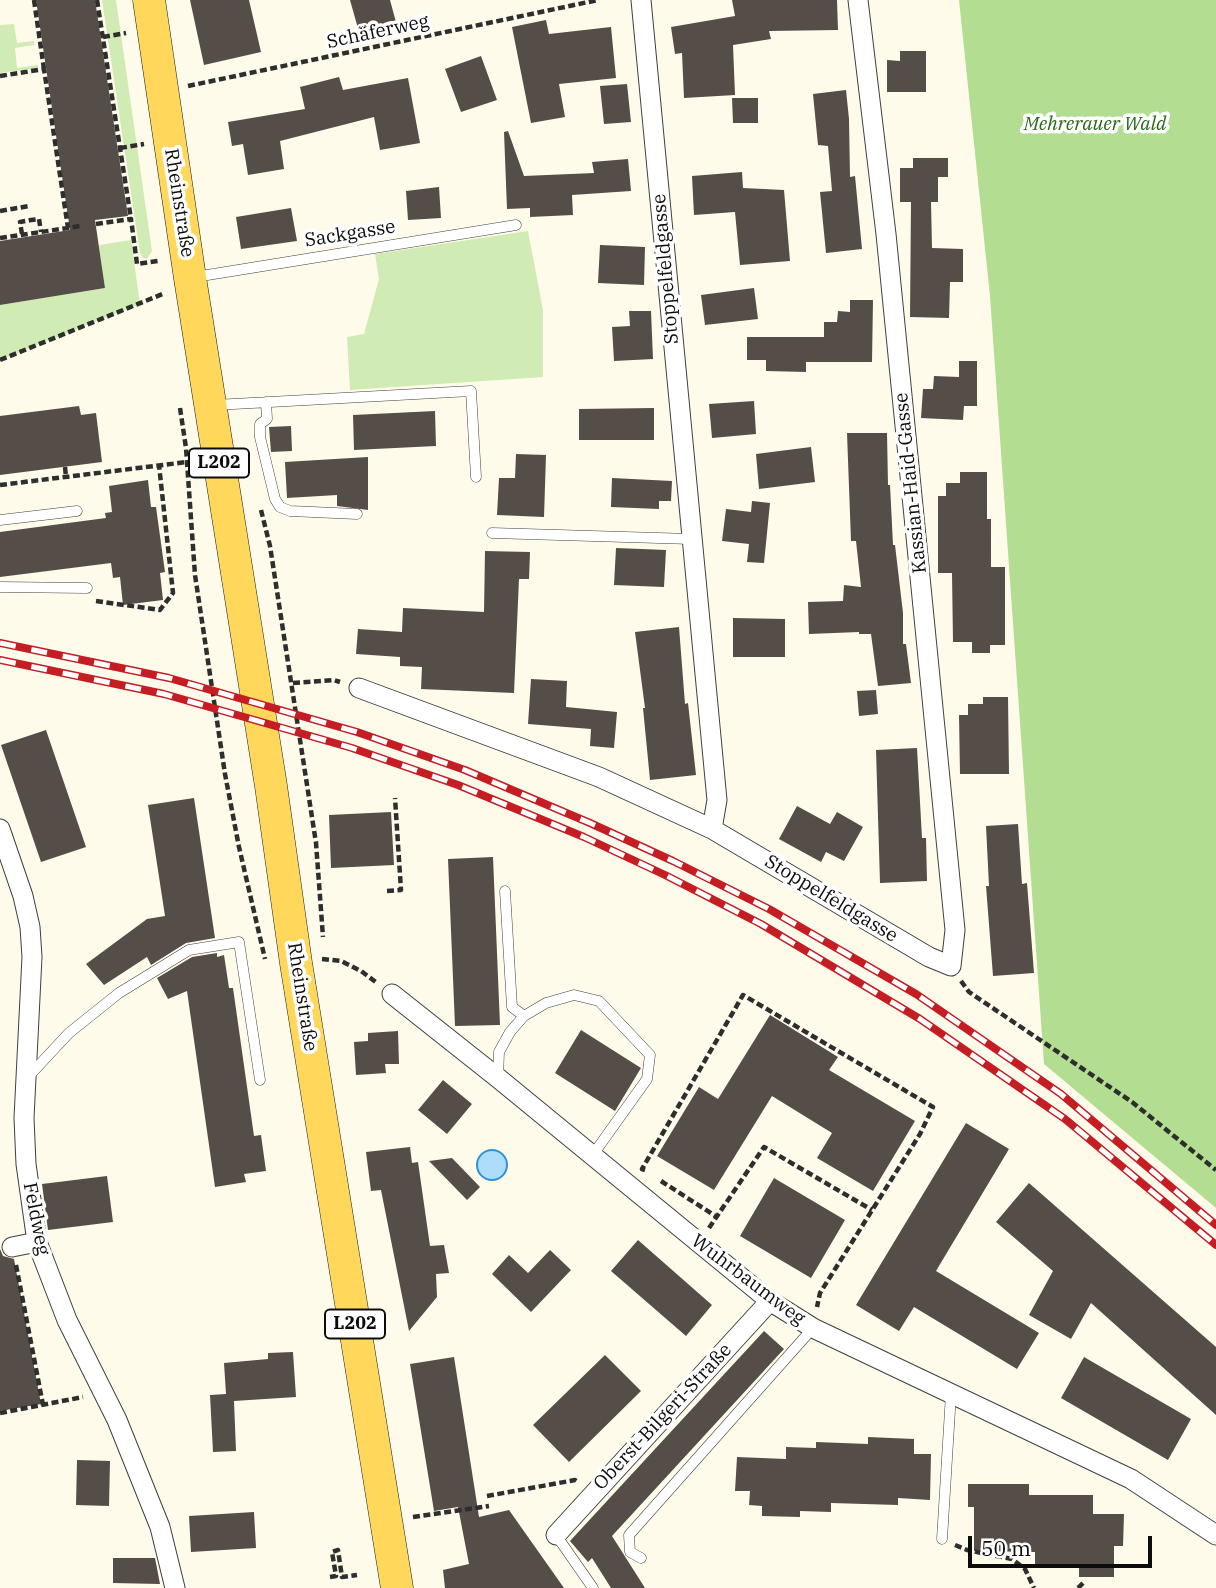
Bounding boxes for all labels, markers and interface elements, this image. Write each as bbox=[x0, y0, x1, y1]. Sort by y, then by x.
street label: Schäferweg bbox=[325, 10, 431, 54]
park label: Mehrerauer Wald bbox=[1024, 114, 1166, 136]
street label: Rheinstraße bbox=[159, 147, 199, 259]
street label: Stoppelfeldgasse bbox=[648, 193, 684, 345]
street label: Sackgasse bbox=[303, 216, 397, 252]
street label: Kassian-Haid-Gasse bbox=[890, 392, 932, 574]
road number: L202 bbox=[189, 448, 249, 477]
street label: Stoppelfeldgasse bbox=[760, 850, 902, 948]
street label: Rheinstraße bbox=[282, 941, 322, 1053]
street label: Feldweg bbox=[18, 1181, 54, 1257]
street label: Wuhrbaumweg bbox=[686, 1230, 810, 1330]
road number: L202 bbox=[325, 1310, 385, 1338]
street label: Oberst-Bilgeri-Straße bbox=[589, 1339, 737, 1495]
scale bar bbox=[971, 1522, 1155, 1566]
text: 50 m bbox=[981, 1534, 1031, 1562]

